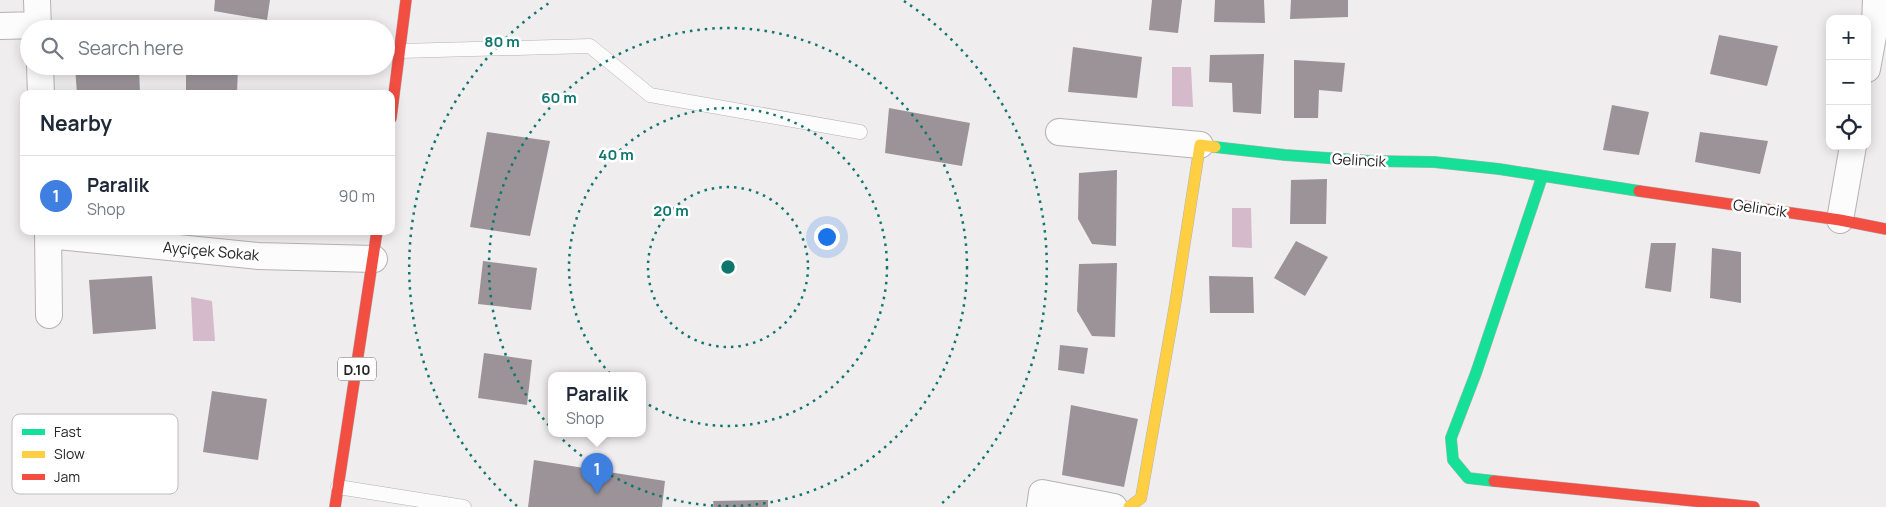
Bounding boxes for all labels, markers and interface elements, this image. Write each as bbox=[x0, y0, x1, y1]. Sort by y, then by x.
map controls bbox=[1826, 15, 1871, 150]
button: + bbox=[1826, 15, 1871, 60]
search box bbox=[20, 20, 395, 75]
text: 80 m bbox=[484, 31, 520, 52]
icon: search bbox=[38, 34, 66, 62]
text: Search here bbox=[78, 35, 184, 61]
button: − bbox=[1826, 60, 1871, 105]
text: 60 m bbox=[541, 87, 577, 108]
button: locate bbox=[1826, 105, 1871, 150]
text: Nearby bbox=[40, 109, 112, 137]
text: 40 m bbox=[598, 144, 634, 165]
street label: Gelincik bbox=[1331, 148, 1387, 172]
text: Paralik bbox=[87, 172, 149, 198]
text: 1 bbox=[52, 185, 60, 207]
text: 90 m bbox=[339, 185, 375, 207]
street label: Gelincik bbox=[1732, 194, 1789, 222]
text: Shop bbox=[87, 198, 125, 220]
text: 20 m bbox=[653, 200, 689, 221]
your location bbox=[814, 224, 840, 250]
street label: Ayçiçek Sokak bbox=[162, 236, 261, 266]
centre of rings bbox=[719, 258, 737, 276]
road number: D.10 bbox=[338, 358, 376, 380]
popup bbox=[548, 372, 646, 437]
text: Paralik bbox=[566, 381, 628, 407]
text: Shop bbox=[566, 407, 604, 429]
legend bbox=[12, 414, 178, 494]
text: Fast bbox=[54, 422, 82, 441]
text: Slow bbox=[54, 444, 85, 463]
pin: 1 bbox=[581, 453, 613, 494]
text: Jam bbox=[54, 467, 80, 486]

